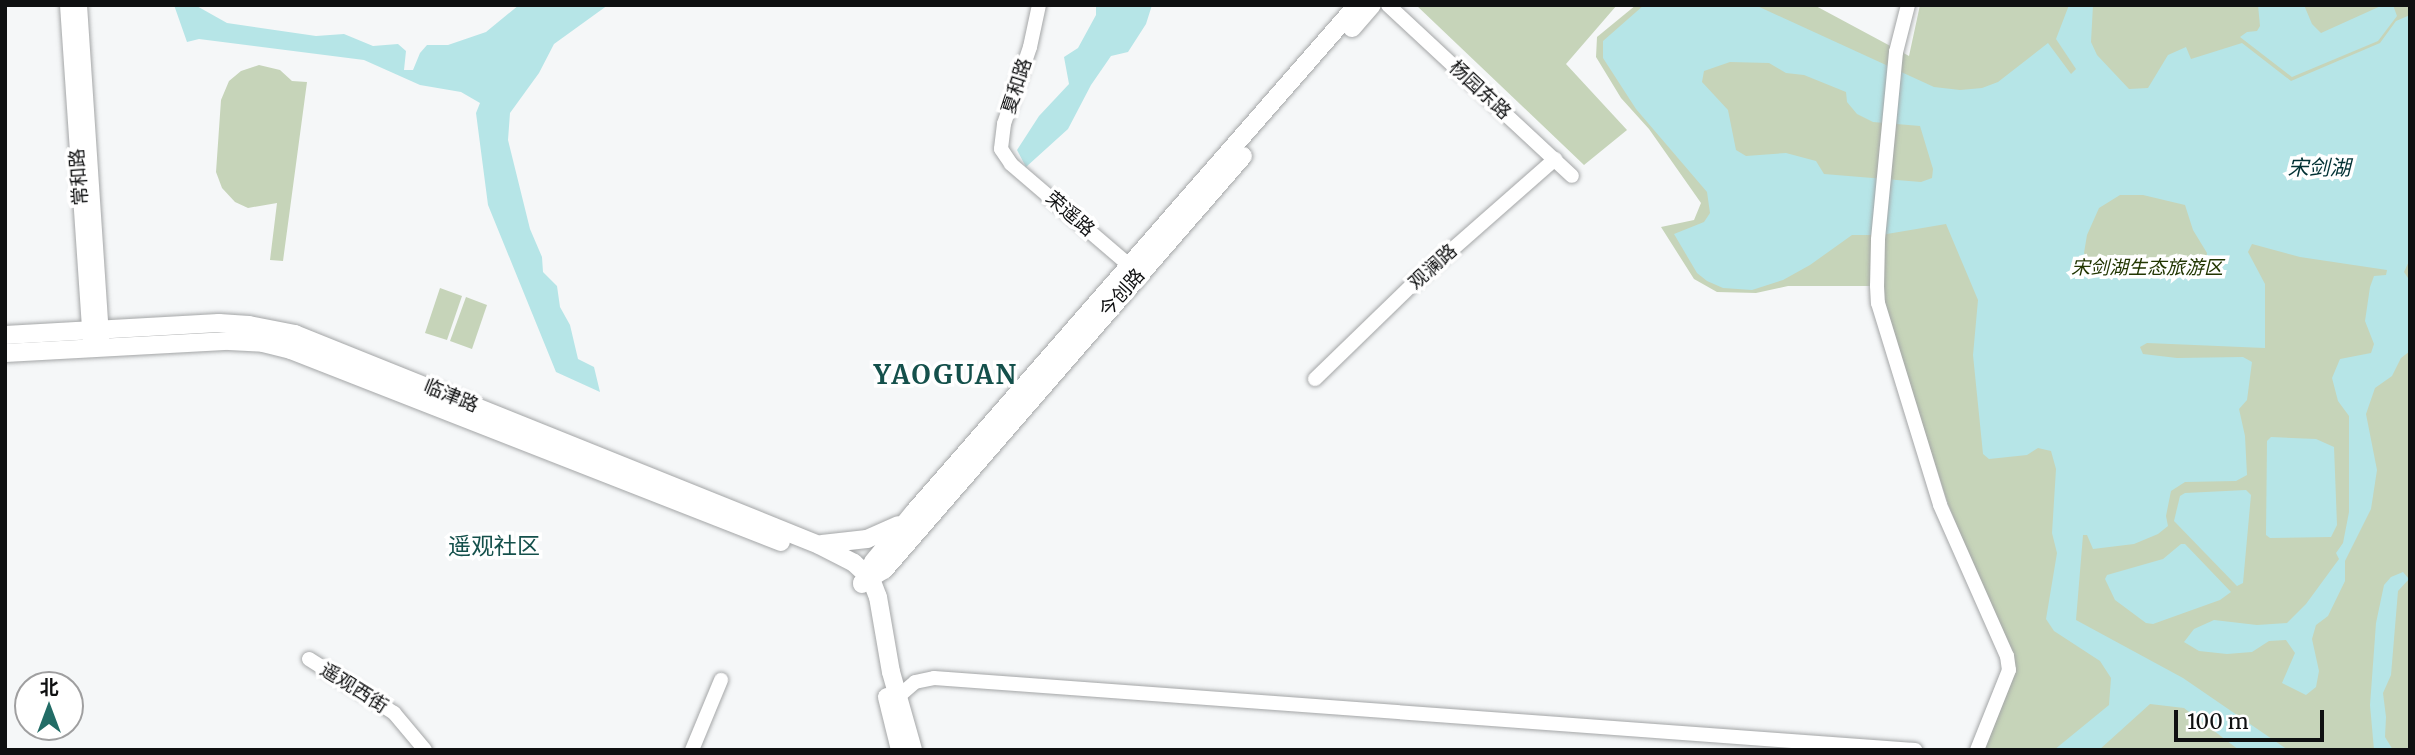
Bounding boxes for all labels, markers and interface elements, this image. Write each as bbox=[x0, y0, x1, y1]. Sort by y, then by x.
street label: 夏和路 bbox=[997, 55, 1037, 117]
street label: 杨园东路 bbox=[1444, 56, 1516, 124]
street label: 常和路 bbox=[66, 148, 92, 206]
water label: 宋剑湖 bbox=[2288, 155, 2350, 181]
street label: 荣遥路 bbox=[1041, 187, 1099, 241]
street label: 观澜路 bbox=[1404, 239, 1462, 295]
park label: 宋剑湖生态旅游区 bbox=[2071, 257, 2223, 279]
street label: 今创路 bbox=[1094, 264, 1150, 322]
district label: YAOGUAN bbox=[875, 359, 1017, 391]
street label: 临津路 bbox=[420, 375, 482, 417]
district label: 遥观社区 bbox=[448, 532, 540, 560]
street label: 遥观西街 bbox=[316, 658, 392, 718]
north arrow bbox=[14, 671, 84, 741]
text: 北 bbox=[39, 675, 59, 699]
scale bar bbox=[2177, 696, 2328, 740]
text: 100 m bbox=[2187, 708, 2249, 735]

